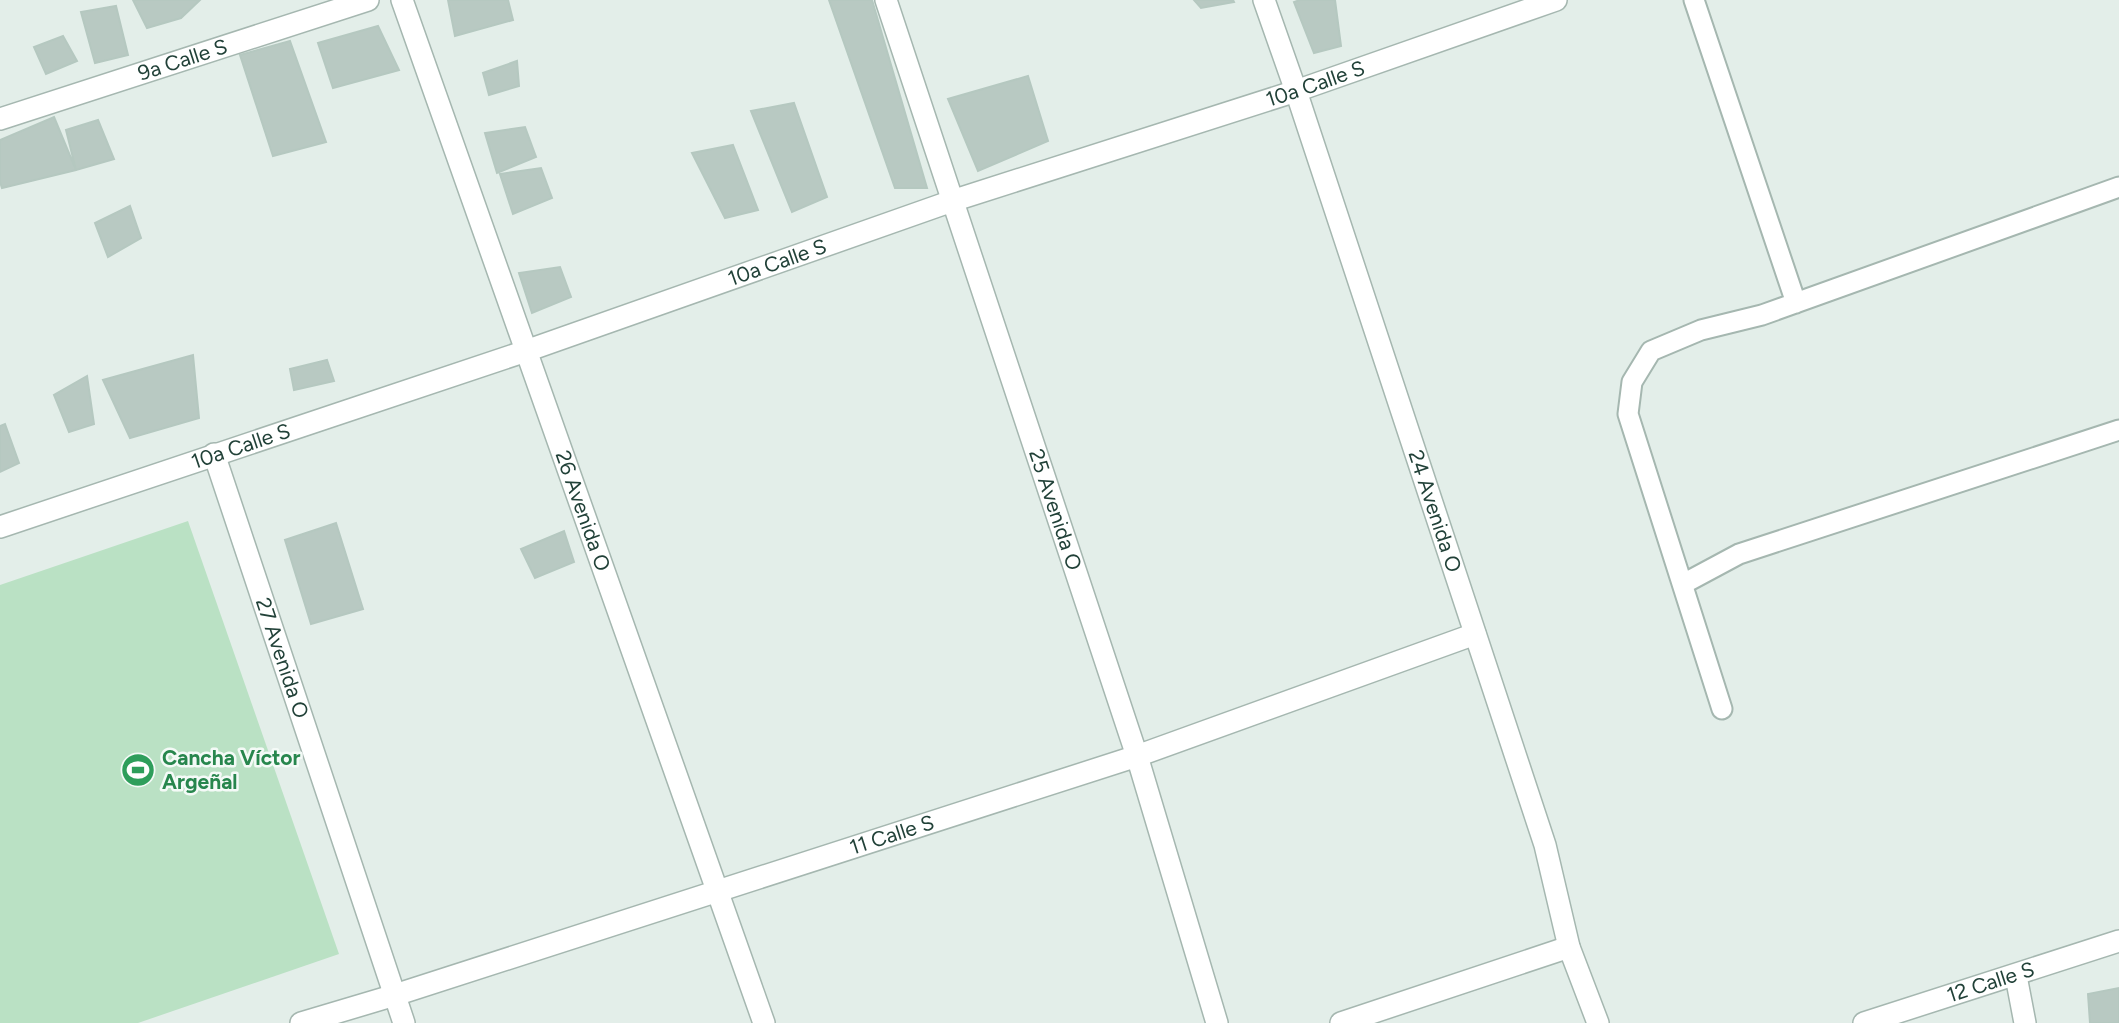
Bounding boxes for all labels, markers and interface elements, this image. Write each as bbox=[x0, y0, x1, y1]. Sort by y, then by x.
street label: 9a Calle S bbox=[135, 33, 230, 86]
street label: 10a Calle S bbox=[1263, 55, 1368, 112]
street label: 10a Calle S bbox=[724, 233, 830, 291]
street label: 10a Calle S bbox=[188, 418, 293, 474]
street label: 25 Avenida O bbox=[1024, 446, 1087, 573]
street label: 26 Avenida O bbox=[550, 447, 616, 574]
street label: 24 Avenida O bbox=[1403, 447, 1467, 575]
street label: 27 Avenida O bbox=[251, 594, 314, 721]
place label: Cancha Víctor Argeñal bbox=[162, 745, 301, 794]
sports icon: Cancha Víctor Argeñal bbox=[119, 751, 157, 789]
street label: 11 Calle S bbox=[846, 809, 937, 860]
street label: 12 Calle S bbox=[1944, 956, 2037, 1008]

